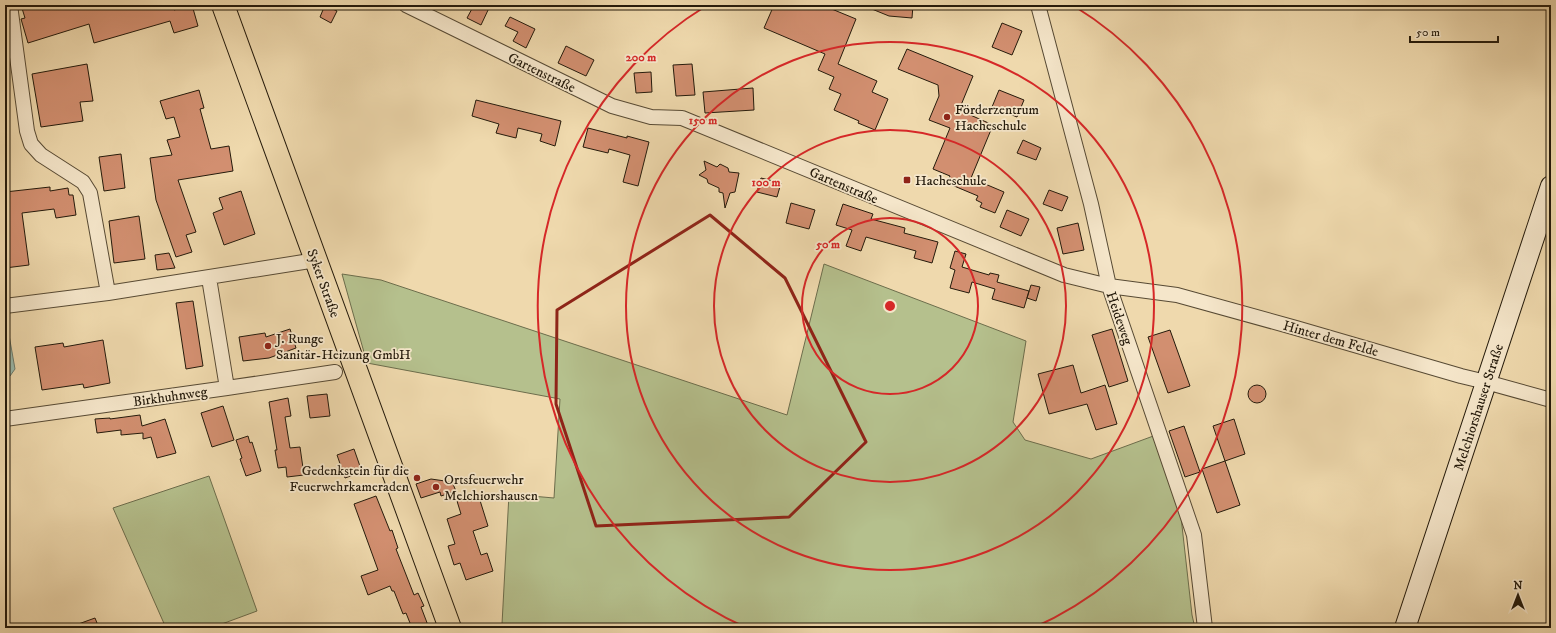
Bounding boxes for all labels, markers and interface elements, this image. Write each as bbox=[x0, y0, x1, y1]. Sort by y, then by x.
scale bar bbox=[1410, 18, 1498, 44]
text: 50 m bbox=[1416, 25, 1440, 40]
street label: Gartenstraße bbox=[505, 49, 579, 97]
text: 200 m bbox=[626, 50, 656, 65]
place label: Förderzentrum Hacheschule bbox=[955, 101, 1040, 135]
marker: Förderzentrum Hacheschule bbox=[942, 112, 952, 122]
text: 150 m bbox=[689, 113, 717, 128]
street label: Gartenstraße bbox=[806, 163, 881, 209]
place label: Hacheschule bbox=[915, 172, 987, 190]
text: 100 m bbox=[752, 175, 780, 190]
marker: Hacheschule bbox=[902, 175, 912, 185]
text: 50 m bbox=[815, 237, 840, 252]
street label: Syker Straße bbox=[302, 247, 344, 320]
street label: Heideweg bbox=[1102, 289, 1137, 348]
centre of rings bbox=[883, 299, 897, 313]
street label: Hinter dem Felde bbox=[1281, 317, 1381, 361]
place label: J. Runge Sanitär-Heizung GmbH bbox=[274, 330, 411, 364]
marker: J. Runge Sanitär-Heizung GmbH bbox=[263, 341, 273, 351]
street label: Melchiorshauser Straße bbox=[1450, 341, 1508, 473]
street label: Birkhuhnweg bbox=[132, 383, 209, 411]
place label: Gedenkstein für die Feuerwehrkameraden bbox=[289, 462, 410, 496]
place label: Ortsfeuerwehr Melchiorshausen bbox=[444, 471, 539, 505]
marker: Gedenkstein für die Feuerwehrkameraden bbox=[412, 473, 422, 483]
marker: Ortsfeuerwehr Melchiorshausen bbox=[431, 482, 441, 492]
north arrow bbox=[1498, 575, 1538, 615]
text: N bbox=[1513, 579, 1523, 593]

